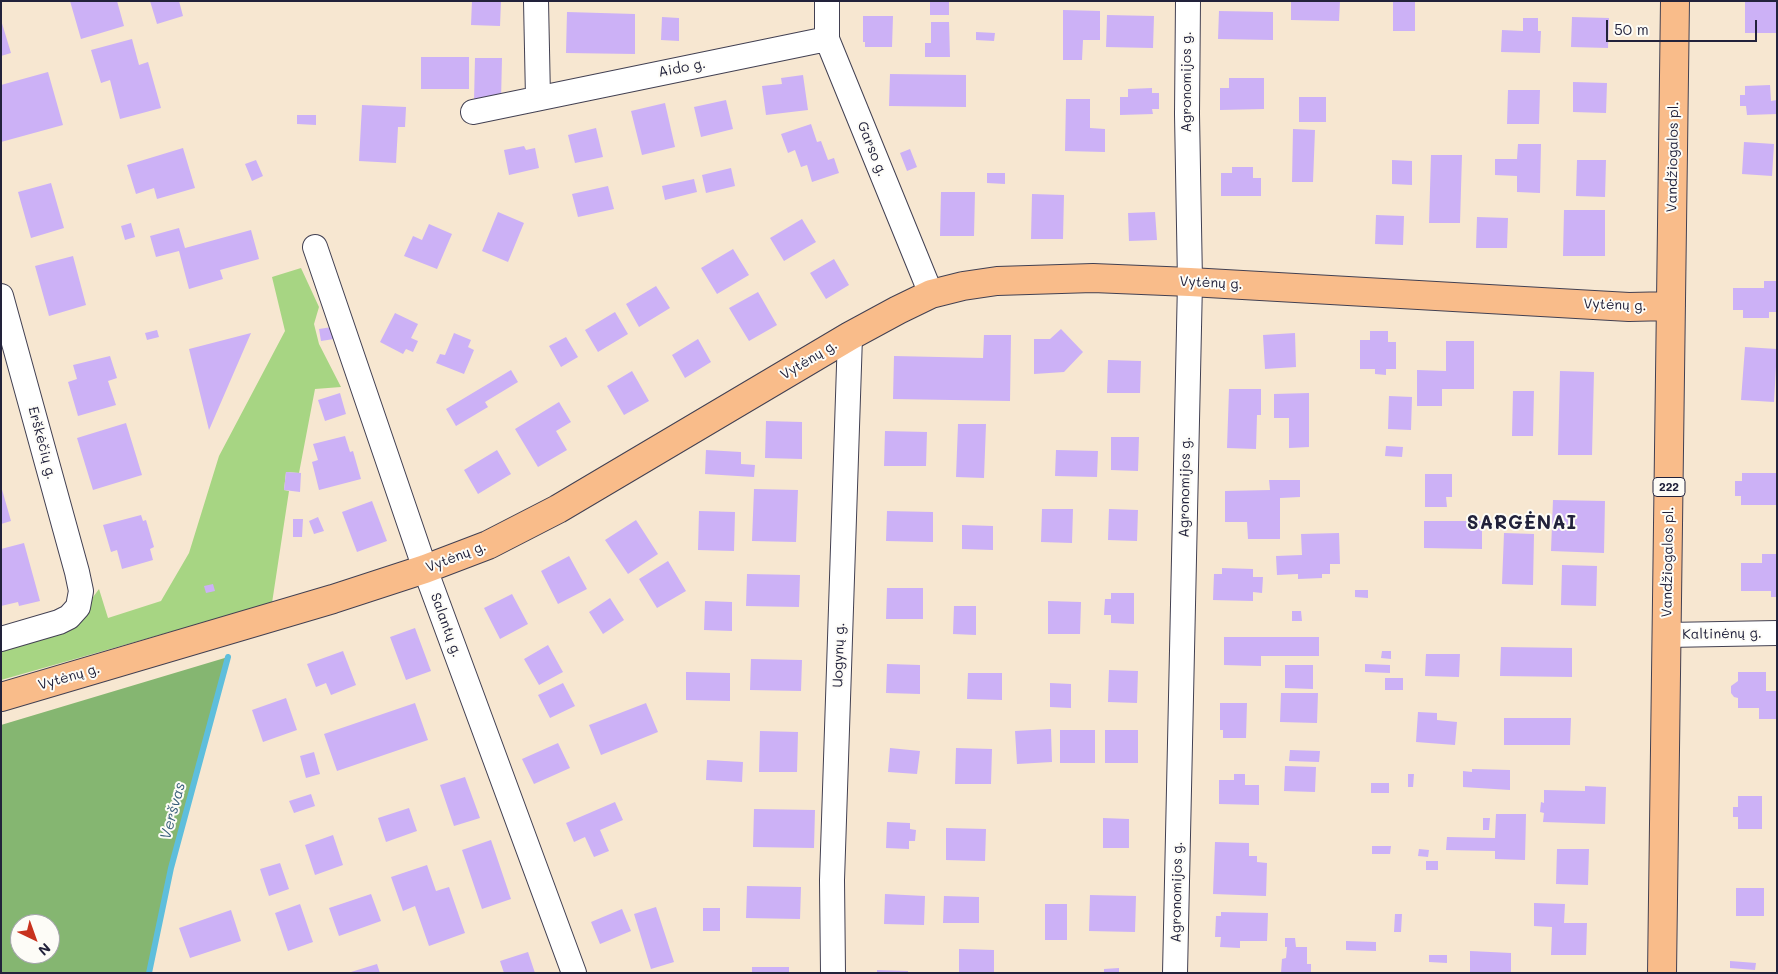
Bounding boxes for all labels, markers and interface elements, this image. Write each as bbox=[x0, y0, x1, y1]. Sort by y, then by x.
scale bar bbox=[1608, 10, 1759, 42]
text: 50 m bbox=[1614, 19, 1649, 39]
street label: Agronomijos g. bbox=[1179, 31, 1195, 133]
street label: Aido g. bbox=[657, 55, 707, 81]
street label: Vandžiogalos pl. bbox=[1664, 101, 1682, 213]
street label: Garso g. bbox=[853, 119, 891, 179]
street label: Vytėnų g. bbox=[1179, 273, 1243, 293]
street label: Vytėnų g. bbox=[1583, 296, 1647, 314]
street label: Vytėnų g. bbox=[778, 337, 840, 383]
street label: Erškėčių g. bbox=[24, 405, 60, 481]
street label: Agronomijos g. bbox=[1176, 436, 1194, 538]
road number: 222 bbox=[1653, 478, 1685, 497]
street label: Vandžiogalos pl. bbox=[1659, 506, 1677, 618]
district label: SARGĖNAI bbox=[1466, 512, 1578, 534]
street label: Vytėnų g. bbox=[423, 538, 489, 576]
street label: Salantų g. bbox=[427, 591, 465, 659]
street label: Uogynų g. bbox=[829, 622, 849, 688]
street label: Kaltinėnų g. bbox=[1682, 625, 1762, 643]
street label: Vytėnų g. bbox=[36, 660, 102, 694]
water label: Veršvas bbox=[157, 780, 189, 842]
street label: Agronomijos g. bbox=[1168, 841, 1186, 943]
north arrow bbox=[10, 914, 60, 964]
text: N bbox=[34, 939, 55, 960]

